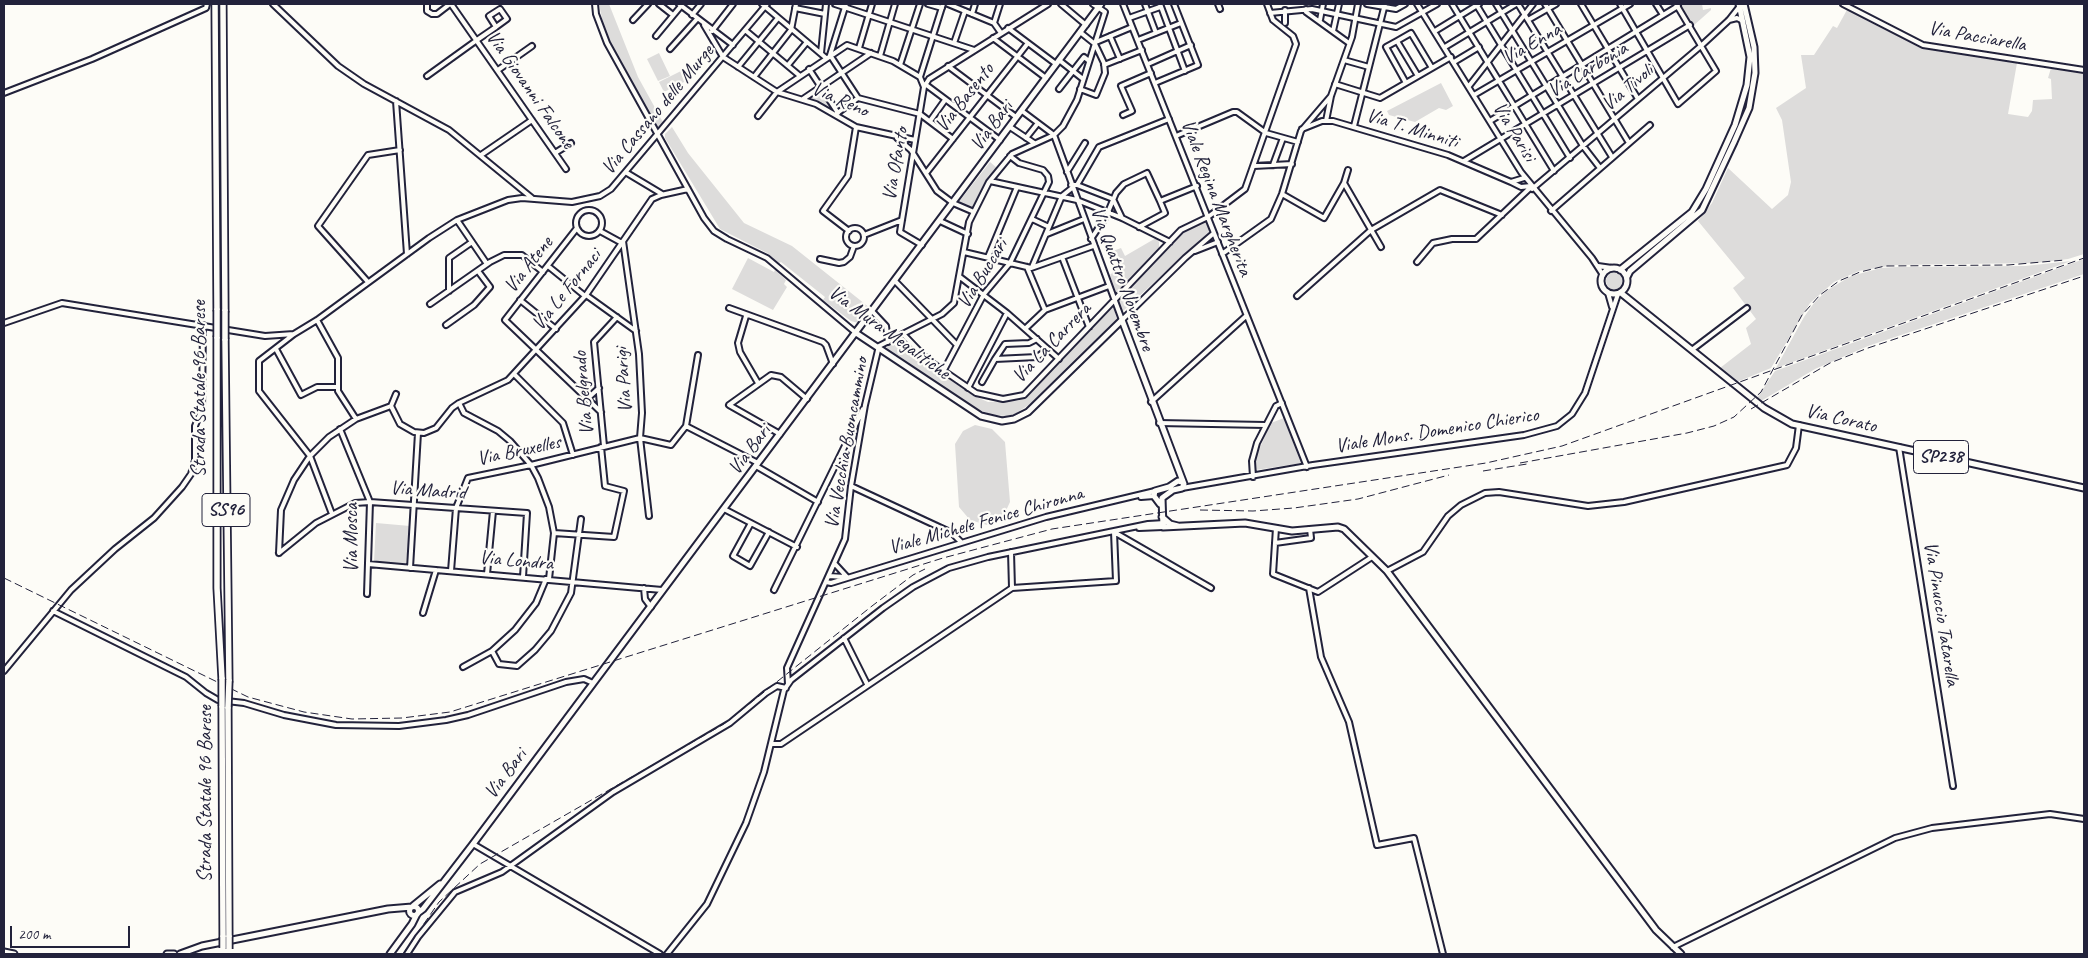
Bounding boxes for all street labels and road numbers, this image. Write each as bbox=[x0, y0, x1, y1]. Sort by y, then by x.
street label: Via Pacciarella bbox=[1926, 17, 2028, 57]
street label: Via Enna bbox=[1498, 18, 1566, 70]
street label: Via Giovanni Falcone bbox=[480, 26, 580, 154]
street label: Via Carbonia bbox=[1544, 37, 1632, 103]
street label: Via Cassano delle Murge bbox=[597, 40, 719, 180]
street label: Via Basento bbox=[930, 58, 1000, 138]
street label: Via Tivoli bbox=[1597, 59, 1659, 117]
street label: Via Reno bbox=[808, 77, 872, 123]
street label: Via Bari bbox=[965, 96, 1019, 156]
street label: Via Parisi bbox=[1487, 98, 1541, 166]
street label: Via T. Minniti bbox=[1363, 104, 1461, 154]
street label: Viale Regina Margherita bbox=[1175, 116, 1257, 280]
street label: Via Ofanto bbox=[878, 126, 914, 202]
street label: Via Quattro Novembre bbox=[1085, 204, 1159, 354]
street label: Via Atene bbox=[500, 232, 558, 298]
street label: Via Buccari bbox=[952, 235, 1014, 313]
street label: Via Le Fornaci bbox=[527, 245, 607, 335]
street label: Via Mura Megalitiche bbox=[824, 281, 954, 385]
street label: Via La Carrera bbox=[1008, 298, 1096, 388]
street label: Strada Statale 96 Barese bbox=[188, 300, 212, 478]
street label: Via Parigi bbox=[610, 347, 638, 413]
street label: Via Belgrado bbox=[568, 350, 600, 436]
street label: Via Vecchia Buoncammino bbox=[820, 356, 874, 530]
street label: Via Corato bbox=[1803, 399, 1879, 439]
street label: Viale Mons. Domenico Chierico bbox=[1334, 403, 1540, 459]
street label: Via Bari bbox=[723, 420, 777, 480]
street label: Via Bruxelles bbox=[475, 430, 563, 472]
road number: SP238 bbox=[1914, 441, 1968, 474]
street label: Via Madrid bbox=[389, 476, 467, 506]
street label: Viale Michele Fenice Chironna bbox=[886, 482, 1086, 560]
road number: SS96 bbox=[202, 494, 250, 526]
street label: Via Mosca bbox=[340, 503, 364, 573]
street label: Via Pinuccio Tatarella bbox=[1918, 540, 1964, 688]
street label: Via Londra bbox=[478, 546, 554, 576]
street label: Strada Statale 96 Barese bbox=[194, 705, 218, 883]
street label: Via Bari bbox=[479, 744, 533, 804]

